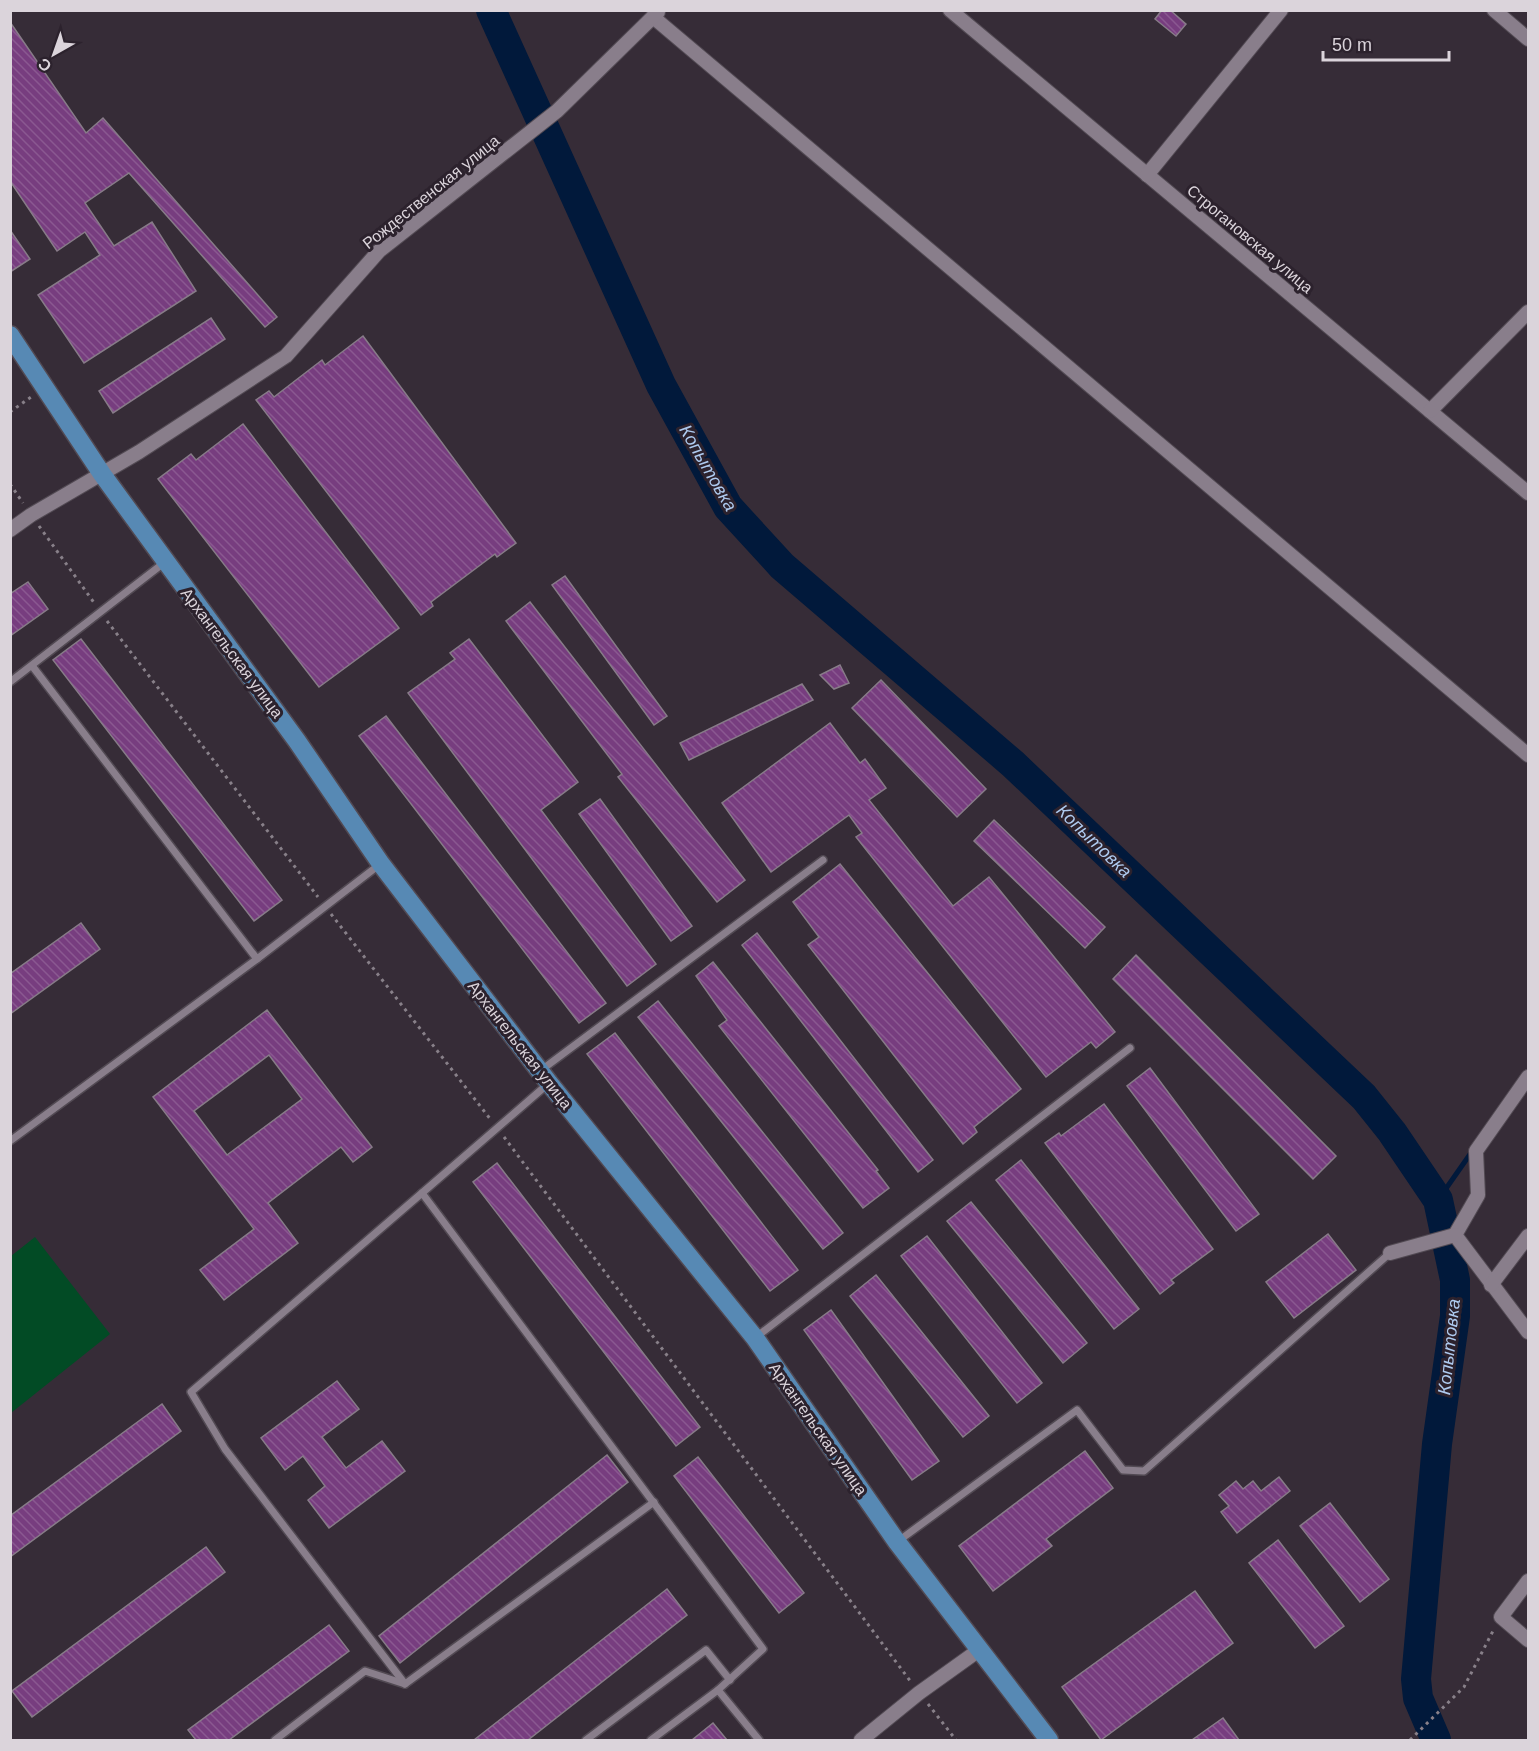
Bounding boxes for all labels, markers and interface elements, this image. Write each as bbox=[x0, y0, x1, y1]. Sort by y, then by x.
north arrow bbox=[24, 24, 84, 84]
scale bar bbox=[1323, 24, 1449, 62]
text: 50 m bbox=[1332, 35, 1372, 55]
text: С bbox=[34, 55, 55, 75]
street label: Рождественская улица bbox=[359, 132, 503, 252]
street label: Строгановская улица bbox=[1184, 182, 1316, 297]
water label: Копытовка bbox=[675, 421, 741, 515]
street label: Архангельская улица bbox=[178, 585, 286, 721]
water label: Копытовка bbox=[1052, 800, 1136, 882]
street label: Архангельская улица bbox=[465, 978, 575, 1112]
water label: Копытовка bbox=[1434, 1298, 1464, 1396]
street label: Архангельская улица bbox=[766, 1359, 870, 1499]

